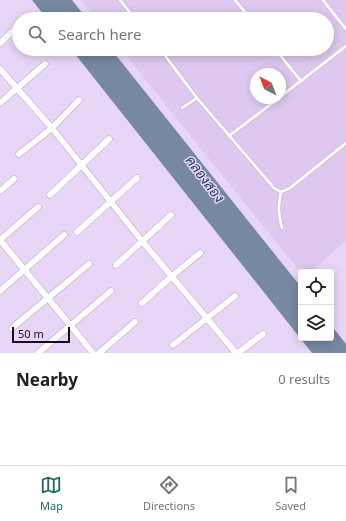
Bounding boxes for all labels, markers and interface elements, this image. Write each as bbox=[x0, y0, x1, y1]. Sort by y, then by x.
search box bbox=[12, 12, 334, 56]
icon: search bbox=[26, 23, 48, 45]
text: Search here bbox=[58, 24, 141, 44]
north arrow bbox=[250, 68, 286, 104]
water label: คลองสอง bbox=[182, 151, 229, 206]
map controls bbox=[298, 269, 334, 341]
button: locate bbox=[298, 269, 334, 305]
button: layers bbox=[298, 305, 334, 341]
scale bar bbox=[12, 325, 70, 344]
text: 50 m bbox=[18, 326, 44, 341]
text: Nearby bbox=[16, 368, 78, 391]
text: 0 results bbox=[278, 370, 330, 388]
tab: Map bbox=[40, 474, 63, 513]
tab: Directions bbox=[143, 474, 195, 513]
tab: Saved bbox=[275, 474, 306, 513]

